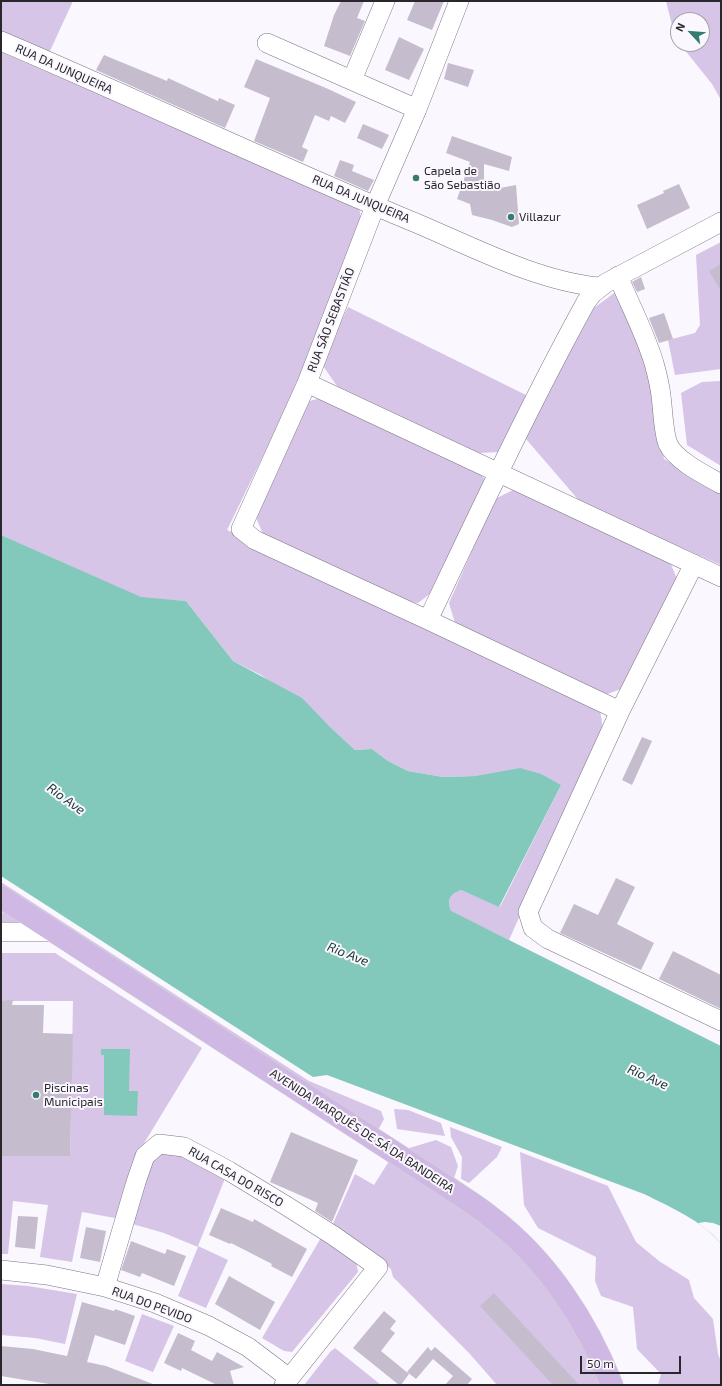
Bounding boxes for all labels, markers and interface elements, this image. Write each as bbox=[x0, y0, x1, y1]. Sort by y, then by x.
north arrow bbox=[670, 12, 710, 52]
text: N bbox=[672, 21, 687, 33]
street label: RUA DA JUNQUEIRA bbox=[13, 41, 115, 97]
place label: Capela de São Sebastião bbox=[424, 164, 500, 192]
street label: RUA DA JUNQUEIRA bbox=[310, 172, 412, 226]
marker: Capela de São Sebastião bbox=[411, 173, 421, 183]
place label: Villazur bbox=[519, 210, 561, 224]
marker: Villazur bbox=[506, 212, 516, 222]
street label: RUA SÃO SEBASTIÃO bbox=[304, 266, 358, 374]
water label: Rio Ave bbox=[44, 780, 88, 818]
water label: Rio Ave bbox=[325, 939, 371, 969]
water label: Rio Ave bbox=[625, 1061, 671, 1093]
street label: AVENIDA MARQUÊS DE SÁ DA BANDEIRA bbox=[267, 1066, 457, 1196]
place label: Piscinas Municipais bbox=[44, 1081, 103, 1109]
marker: Piscinas Municipais bbox=[31, 1090, 41, 1100]
street label: RUA CASA DO RISCO bbox=[186, 1144, 286, 1210]
street label: RUA DO PEVIDO bbox=[110, 1284, 194, 1326]
scale bar bbox=[582, 1348, 683, 1374]
text: 50 m bbox=[587, 1356, 614, 1370]

